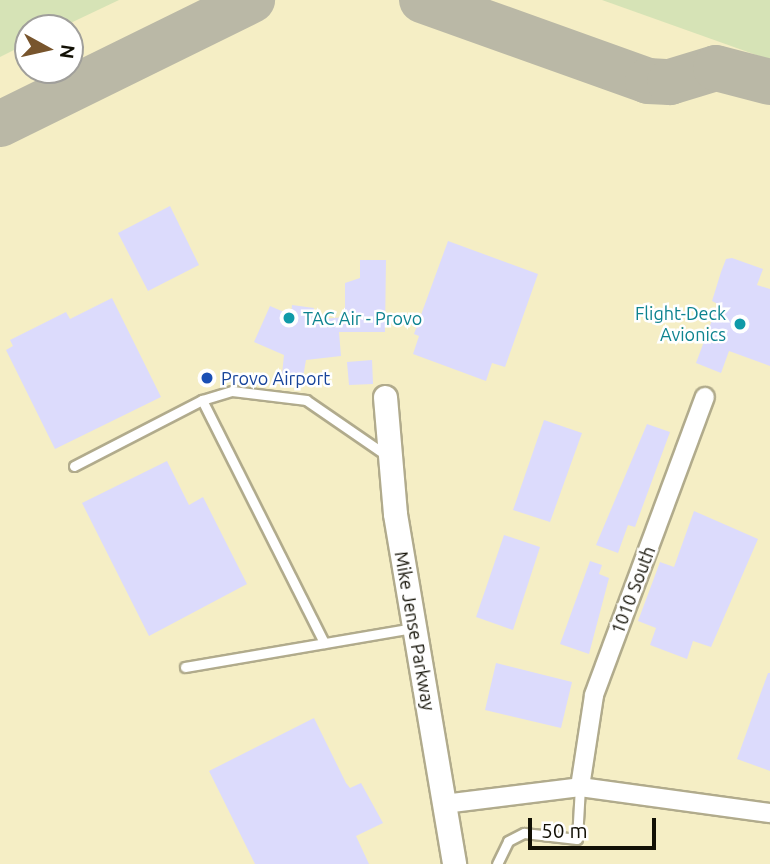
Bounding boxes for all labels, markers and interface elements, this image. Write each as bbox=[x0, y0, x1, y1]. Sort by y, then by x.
north arrow bbox=[14, 14, 84, 84]
text: N bbox=[56, 43, 80, 60]
place label: Flight-Deck Avionics bbox=[635, 303, 726, 346]
place label: TAC Air - Provo bbox=[303, 307, 422, 329]
marker: TAC Air - Provo bbox=[281, 310, 297, 326]
marker: Flight-Deck Avionics bbox=[732, 316, 748, 332]
place label: Provo Airport bbox=[221, 367, 330, 389]
marker: Provo Airport bbox=[199, 370, 215, 386]
street label: 1010 South bbox=[606, 543, 660, 637]
street label: Mike Jense Parkway bbox=[390, 550, 440, 712]
scale bar bbox=[532, 804, 660, 848]
text: 50 m bbox=[541, 818, 588, 842]

